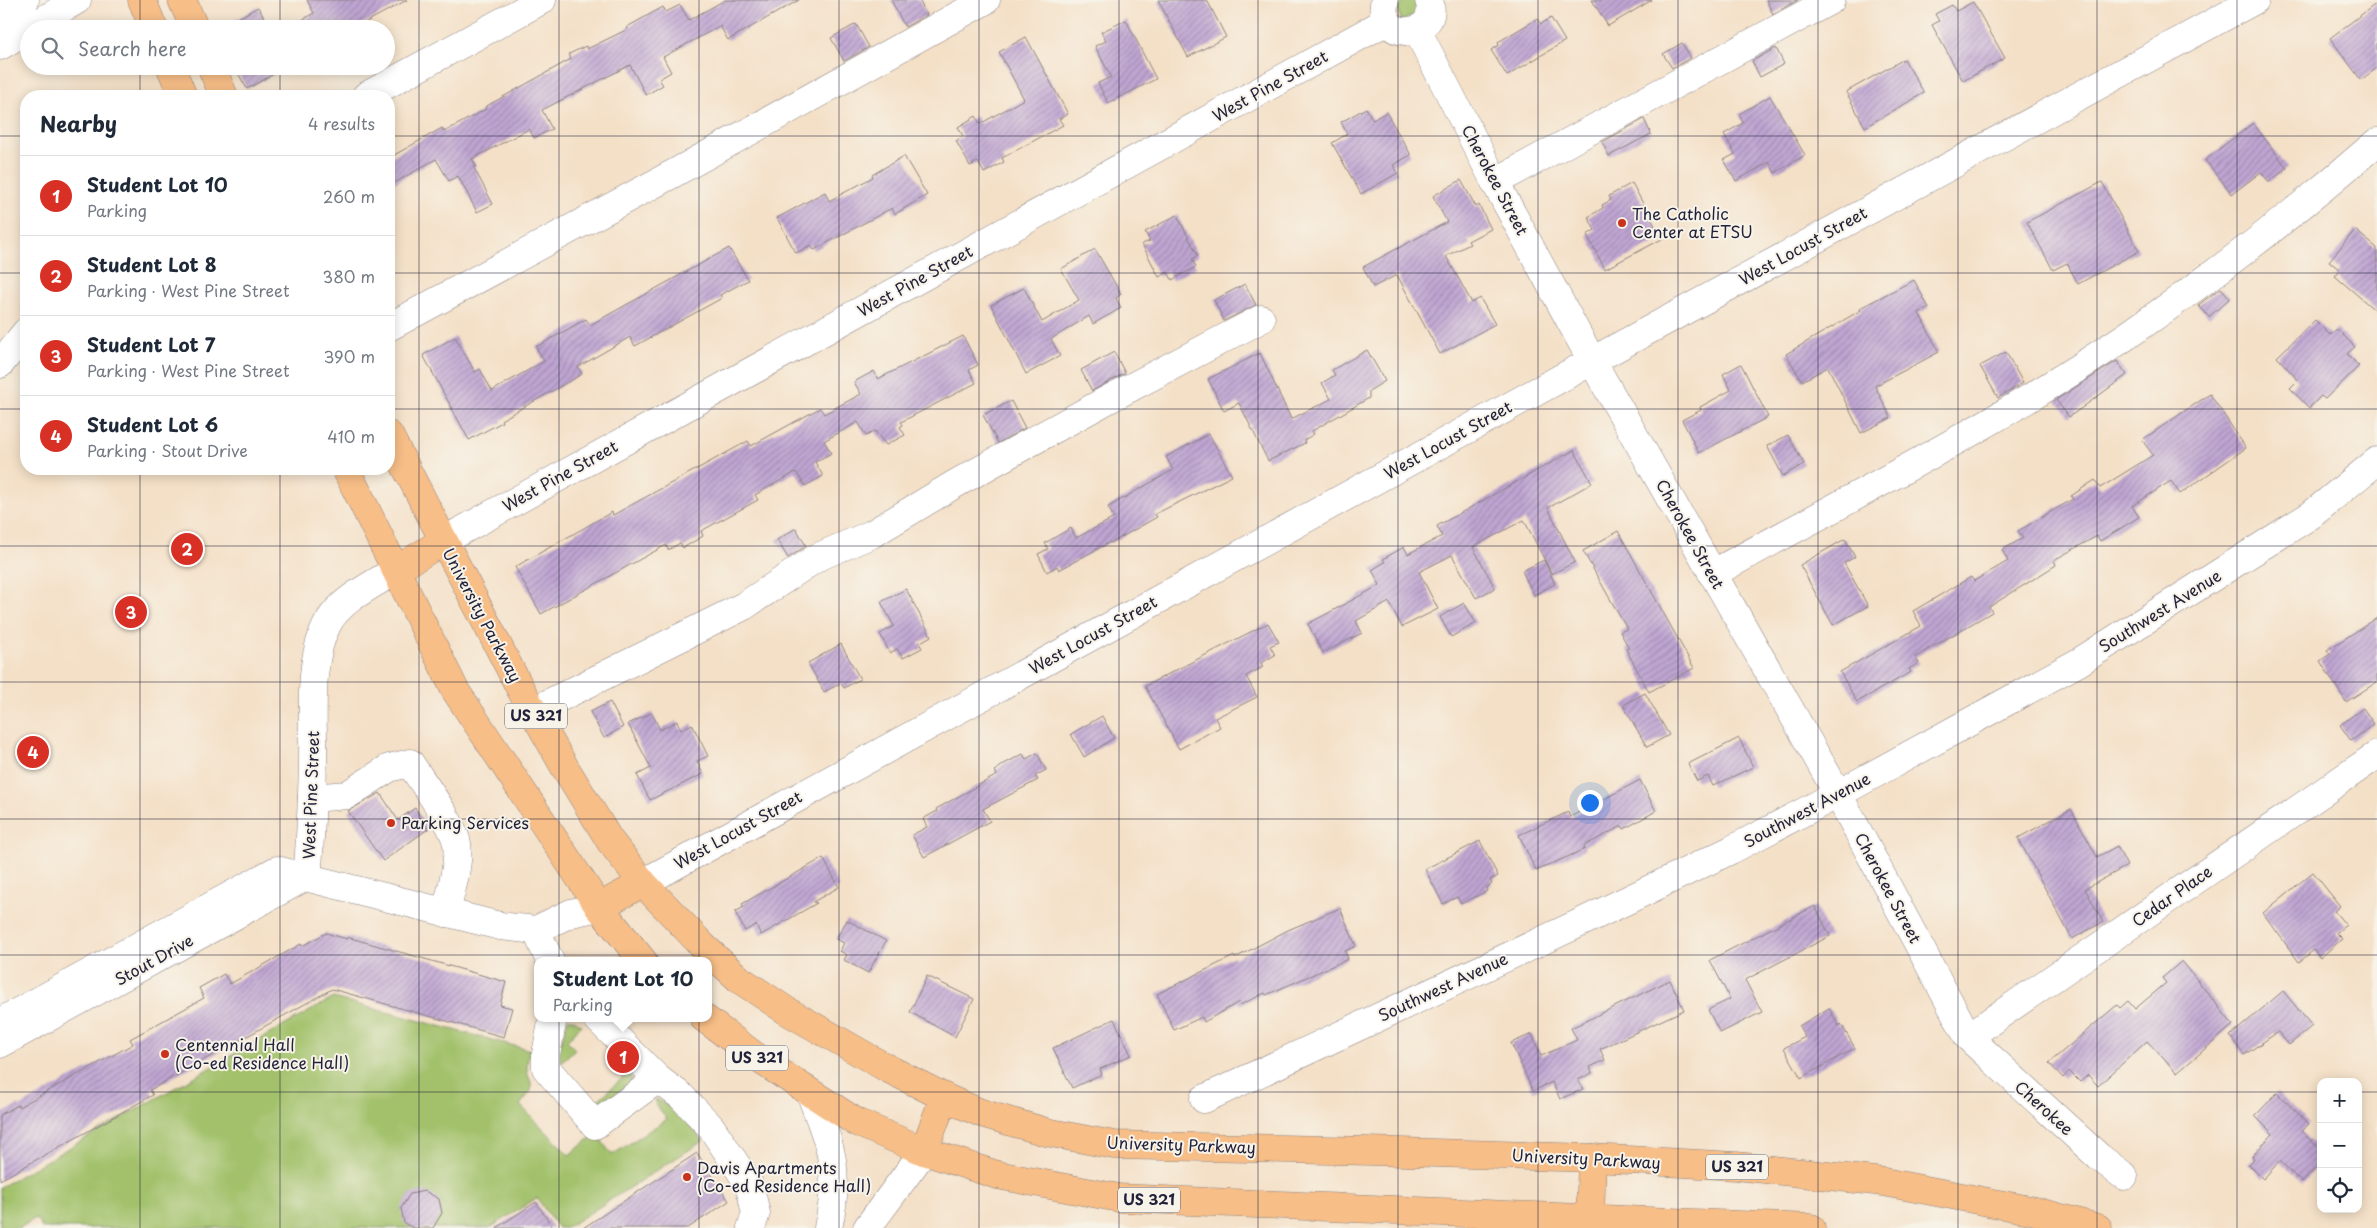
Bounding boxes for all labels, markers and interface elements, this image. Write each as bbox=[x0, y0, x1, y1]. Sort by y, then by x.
search box bbox=[20, 20, 395, 75]
icon: search bbox=[38, 34, 66, 62]
text: Search here bbox=[78, 34, 187, 62]
street label: West Pine Street bbox=[1207, 43, 1332, 127]
text: Nearby bbox=[40, 107, 117, 139]
text: 4 results bbox=[308, 111, 375, 135]
street label: Cherokee Street bbox=[1457, 120, 1535, 240]
text: Student Lot 10 bbox=[87, 170, 228, 198]
text: 1 bbox=[52, 184, 60, 208]
text: 260 m bbox=[323, 184, 375, 208]
text: Parking bbox=[87, 198, 147, 222]
street label: West Locust Street bbox=[1734, 200, 1871, 290]
place label: The Catholic Center at ETSU bbox=[1632, 201, 1753, 243]
marker: The Catholic Center at ETSU bbox=[1616, 217, 1628, 229]
street label: West Pine Street bbox=[852, 238, 977, 322]
text: Student Lot 8 bbox=[87, 250, 217, 278]
text: 2 bbox=[50, 264, 62, 288]
text: 380 m bbox=[323, 264, 375, 288]
text: Parking · West Pine Street bbox=[87, 278, 290, 302]
text: Student Lot 7 bbox=[87, 330, 215, 358]
text: 3 bbox=[51, 344, 61, 368]
text: 390 m bbox=[324, 344, 375, 368]
text: Parking · West Pine Street bbox=[87, 358, 290, 382]
street label: West Locust Street bbox=[1379, 394, 1516, 484]
text: Student Lot 6 bbox=[87, 410, 218, 438]
text: 4 bbox=[51, 424, 61, 448]
text: 410 m bbox=[327, 424, 375, 448]
street label: West Pine Street bbox=[497, 433, 622, 517]
text: Parking · Stout Drive bbox=[87, 438, 248, 462]
street label: Cherokee Street bbox=[1651, 474, 1731, 593]
pin: 2 bbox=[171, 530, 203, 568]
street label: University Parkway bbox=[437, 543, 529, 686]
street label: Southwest Avenue bbox=[2094, 563, 2226, 657]
street label: West Locust Street bbox=[1024, 589, 1161, 679]
pin: 3 bbox=[115, 593, 147, 631]
road number: US 321 bbox=[505, 704, 567, 728]
street label: West Pine Street bbox=[296, 730, 324, 860]
pin: 4 bbox=[17, 733, 49, 771]
street label: Southwest Avenue bbox=[1739, 765, 1874, 853]
street label: West Locust Street bbox=[669, 784, 806, 874]
your location bbox=[1577, 790, 1603, 816]
place label: Parking Services bbox=[401, 810, 529, 834]
marker: Parking Services bbox=[385, 817, 397, 829]
street label: Cherokee Street bbox=[1850, 828, 1928, 948]
street label: Cedar Place bbox=[2126, 858, 2217, 932]
street label: Stout Drive bbox=[110, 928, 197, 991]
street label: Southwest Avenue bbox=[1374, 945, 1511, 1027]
popup bbox=[534, 957, 712, 1022]
text: Student Lot 10 bbox=[553, 964, 693, 992]
text: Parking bbox=[553, 992, 613, 1016]
place label: Centennial Hall (Co-ed Residence Hall) bbox=[175, 1032, 349, 1074]
pin: 1 bbox=[607, 1038, 639, 1076]
road number: US 321 bbox=[726, 1046, 788, 1070]
marker: Centennial Hall (Co-ed Residence Hall) bbox=[159, 1048, 171, 1060]
street label: Cherokee bbox=[2010, 1074, 2079, 1140]
map controls bbox=[2317, 1078, 2362, 1213]
button: + bbox=[2317, 1078, 2362, 1123]
button: − bbox=[2317, 1123, 2362, 1168]
street label: University Parkway bbox=[1106, 1129, 1256, 1159]
street label: University Parkway bbox=[1511, 1142, 1661, 1174]
road number: US 321 bbox=[1706, 1154, 1768, 1180]
place label: Davis Apartments (Co-ed Residence Hall) bbox=[697, 1155, 871, 1197]
button: locate bbox=[2317, 1168, 2362, 1213]
marker: Davis Apartments (Co-ed Residence Hall) bbox=[681, 1171, 693, 1183]
road number: US 321 bbox=[1118, 1188, 1180, 1212]

